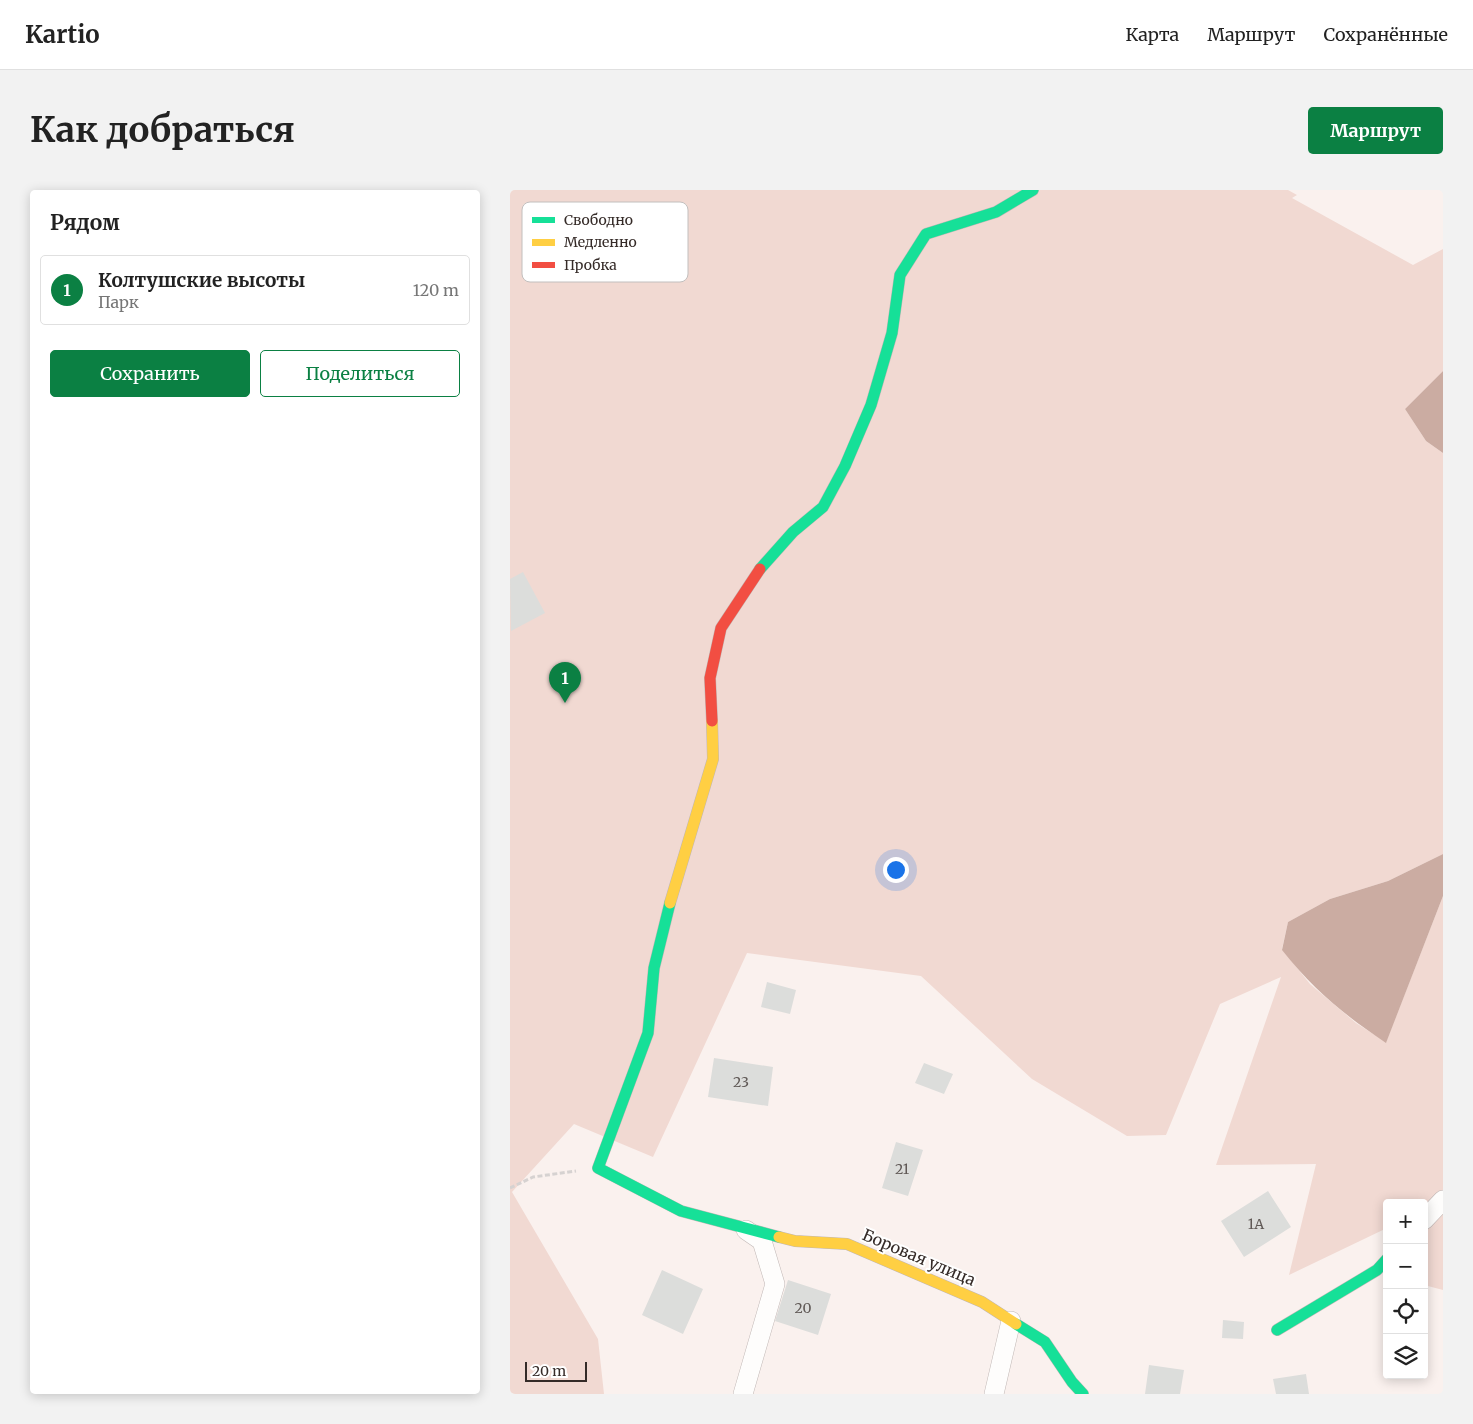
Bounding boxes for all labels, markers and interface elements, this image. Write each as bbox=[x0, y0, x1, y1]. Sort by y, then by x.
text: Kartio bbox=[25, 19, 100, 50]
text: Карта bbox=[1126, 23, 1179, 46]
text: Маршрут bbox=[1207, 23, 1295, 46]
text: Сохранённые bbox=[1323, 23, 1448, 46]
button: Маршрут bbox=[1308, 107, 1443, 154]
text: Как добраться bbox=[30, 108, 295, 152]
legend bbox=[522, 202, 688, 282]
text: Рядом bbox=[50, 209, 120, 236]
text: Свободно bbox=[564, 211, 633, 229]
text: Медленно bbox=[564, 233, 637, 251]
text: Пробка bbox=[564, 256, 617, 274]
text: Колтушские высоты bbox=[98, 268, 305, 292]
text: 1 bbox=[63, 280, 71, 300]
text: 120 m bbox=[413, 280, 459, 300]
text: Парк bbox=[98, 292, 139, 312]
button: Сохранить bbox=[50, 350, 250, 397]
button: Поделиться bbox=[260, 350, 460, 397]
pin: 1 bbox=[549, 662, 581, 703]
your location bbox=[883, 857, 909, 883]
house number: 23 bbox=[733, 1073, 749, 1091]
house number: 21 bbox=[895, 1160, 909, 1178]
map controls bbox=[1383, 1199, 1428, 1379]
button: + bbox=[1383, 1199, 1428, 1244]
house number: 1А bbox=[1248, 1215, 1264, 1233]
street label: Боровая улица bbox=[859, 1224, 979, 1290]
button: − bbox=[1383, 1244, 1428, 1289]
button: locate bbox=[1383, 1289, 1428, 1334]
house number: 20 bbox=[794, 1299, 812, 1317]
button: layers bbox=[1383, 1334, 1428, 1379]
scale bar bbox=[525, 1359, 588, 1382]
text: 20 m bbox=[532, 1362, 566, 1380]

